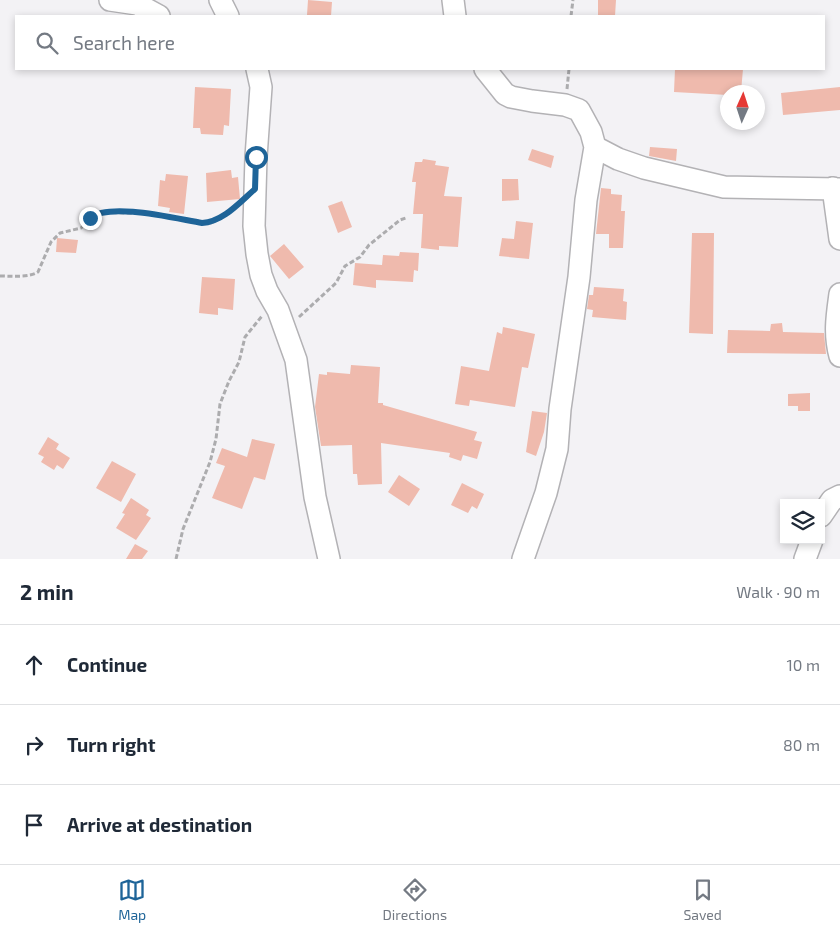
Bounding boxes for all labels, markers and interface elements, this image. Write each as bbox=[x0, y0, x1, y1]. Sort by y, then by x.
search box bbox=[15, 15, 825, 70]
icon: search bbox=[33, 29, 61, 57]
text: Search here bbox=[73, 31, 175, 54]
north arrow bbox=[720, 85, 765, 130]
route start bbox=[245, 146, 268, 169]
route end bbox=[79, 207, 102, 230]
map controls bbox=[780, 499, 825, 544]
button: layers bbox=[780, 499, 825, 544]
text: 2 min bbox=[20, 579, 74, 604]
text: Walk · 90 m bbox=[736, 582, 820, 601]
icon: ahead bbox=[20, 651, 48, 679]
text: Continue bbox=[67, 653, 147, 676]
text: 10 m bbox=[786, 655, 820, 674]
icon: right bbox=[20, 731, 48, 759]
text: Turn right bbox=[67, 733, 155, 756]
text: 80 m bbox=[783, 735, 820, 754]
icon: arrive bbox=[20, 811, 48, 839]
text: Arrive at destination bbox=[67, 813, 252, 836]
tab: Map bbox=[118, 876, 146, 923]
tab: Directions bbox=[383, 876, 447, 923]
tab: Saved bbox=[683, 876, 722, 923]

